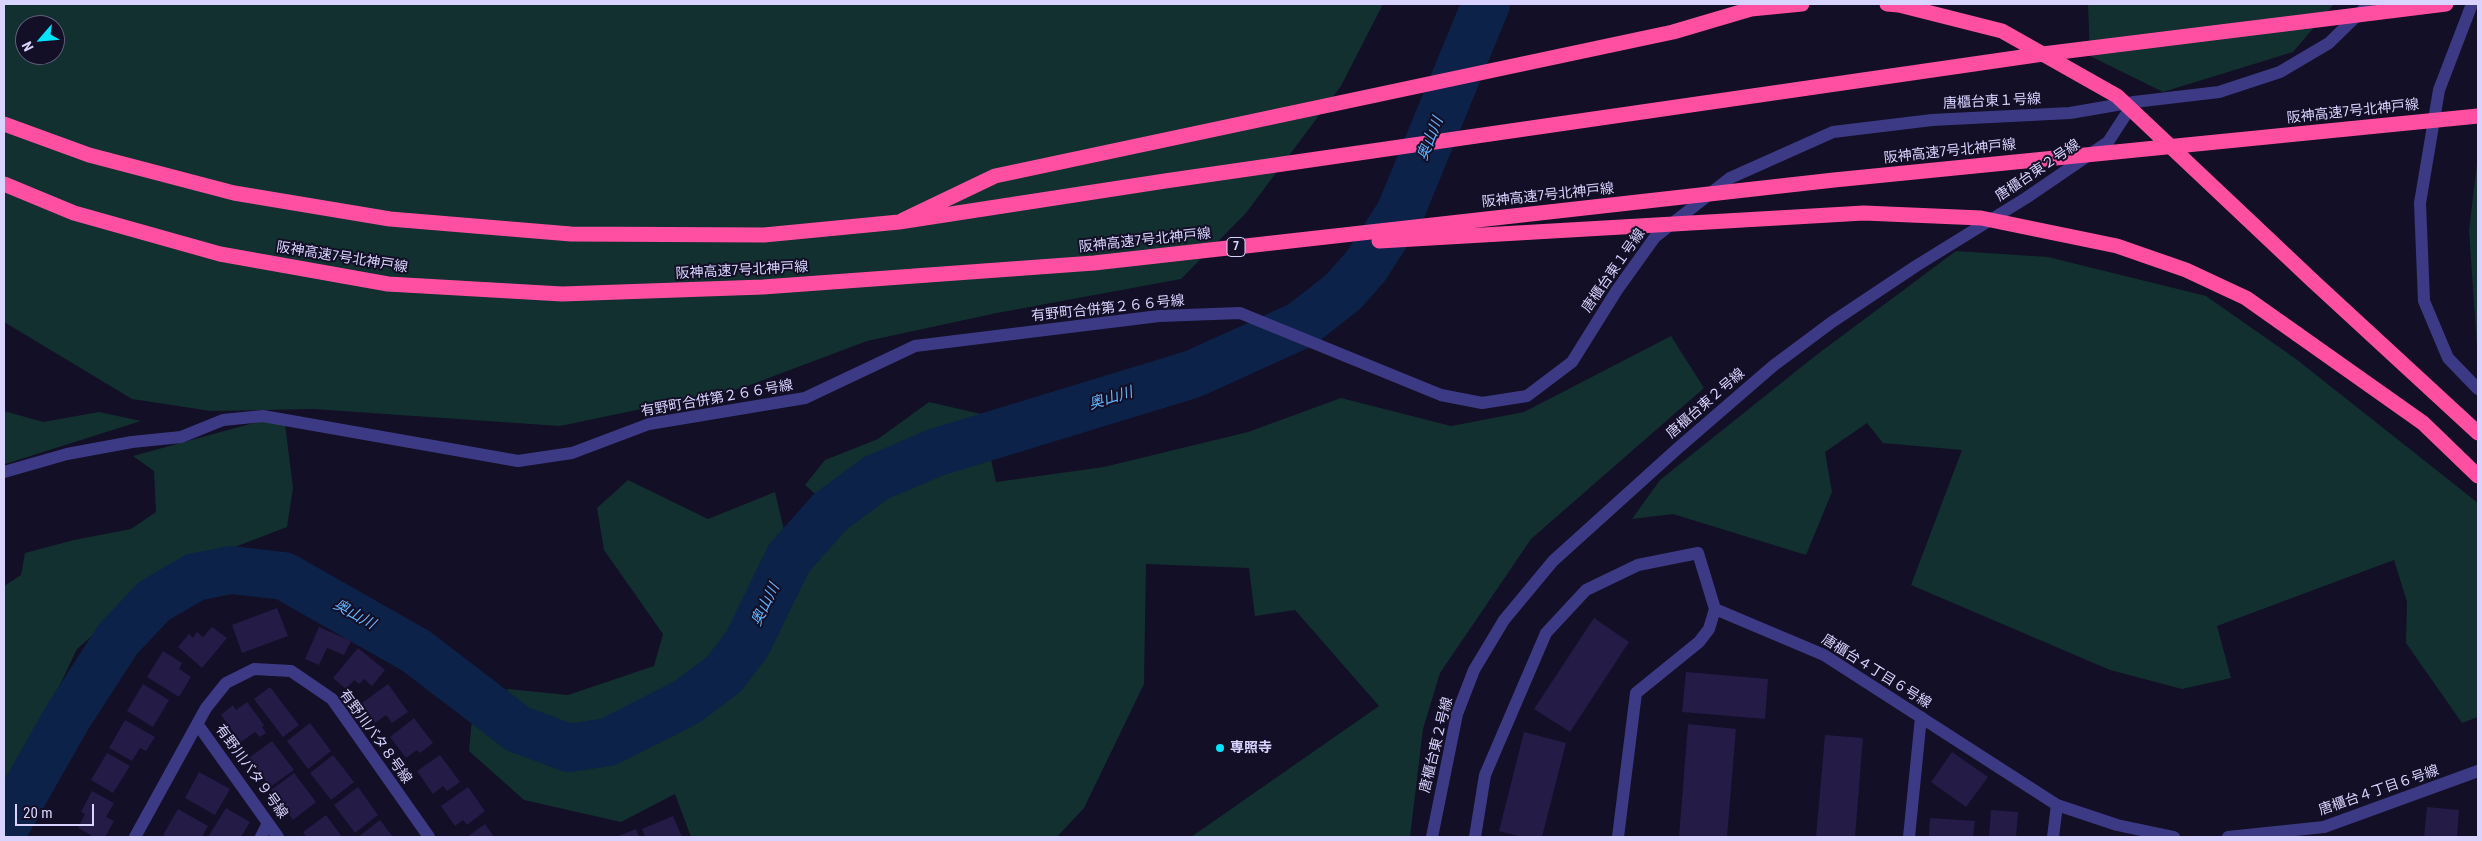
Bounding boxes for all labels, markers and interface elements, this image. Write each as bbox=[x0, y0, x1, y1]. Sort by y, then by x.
north arrow bbox=[15, 15, 65, 65]
text: N bbox=[18, 39, 37, 54]
street label: 唐櫃台東１号線 bbox=[1943, 91, 2041, 113]
street label: 阪神高速7号北神戸線 bbox=[2286, 97, 2420, 127]
water label: 奥山川 bbox=[1414, 115, 1448, 163]
street label: 阪神高速7号北神戸線 bbox=[1883, 137, 2017, 167]
street label: 唐櫃台東２号線 bbox=[1993, 137, 2083, 205]
street label: 阪神高速7号北神戸線 bbox=[1481, 181, 1615, 211]
street label: 阪神高速7号北神戸線 bbox=[1078, 226, 1212, 256]
street label: 唐櫃台東１号線 bbox=[1579, 226, 1649, 316]
road number: 7 bbox=[1227, 238, 1245, 256]
street label: 阪神高速7号北神戸線 bbox=[275, 239, 409, 277]
street label: 阪神高速7号北神戸線 bbox=[675, 259, 809, 283]
street label: 有野町合併第２６６号線 bbox=[1031, 293, 1185, 325]
street label: 唐櫃台東２号線 bbox=[1664, 366, 1748, 442]
street label: 有野町合併第２６６号線 bbox=[640, 377, 794, 421]
water label: 奥山川 bbox=[1087, 384, 1135, 414]
water label: 奥山川 bbox=[748, 581, 784, 629]
water label: 奥山川 bbox=[330, 596, 378, 634]
street label: 唐櫃台４丁目６号線 bbox=[1818, 631, 1934, 713]
street label: 有野川バタ８号線 bbox=[335, 687, 415, 787]
street label: 唐櫃台東２号線 bbox=[1417, 695, 1457, 795]
street label: 有野川バタ９号線 bbox=[211, 722, 291, 822]
place label: 専照寺 bbox=[1230, 740, 1272, 756]
marker: 専照寺 bbox=[1214, 742, 1226, 754]
street label: 唐櫃台４丁目６号線 bbox=[2317, 763, 2441, 819]
scale bar bbox=[18, 794, 96, 826]
text: 20 m bbox=[23, 804, 53, 822]

